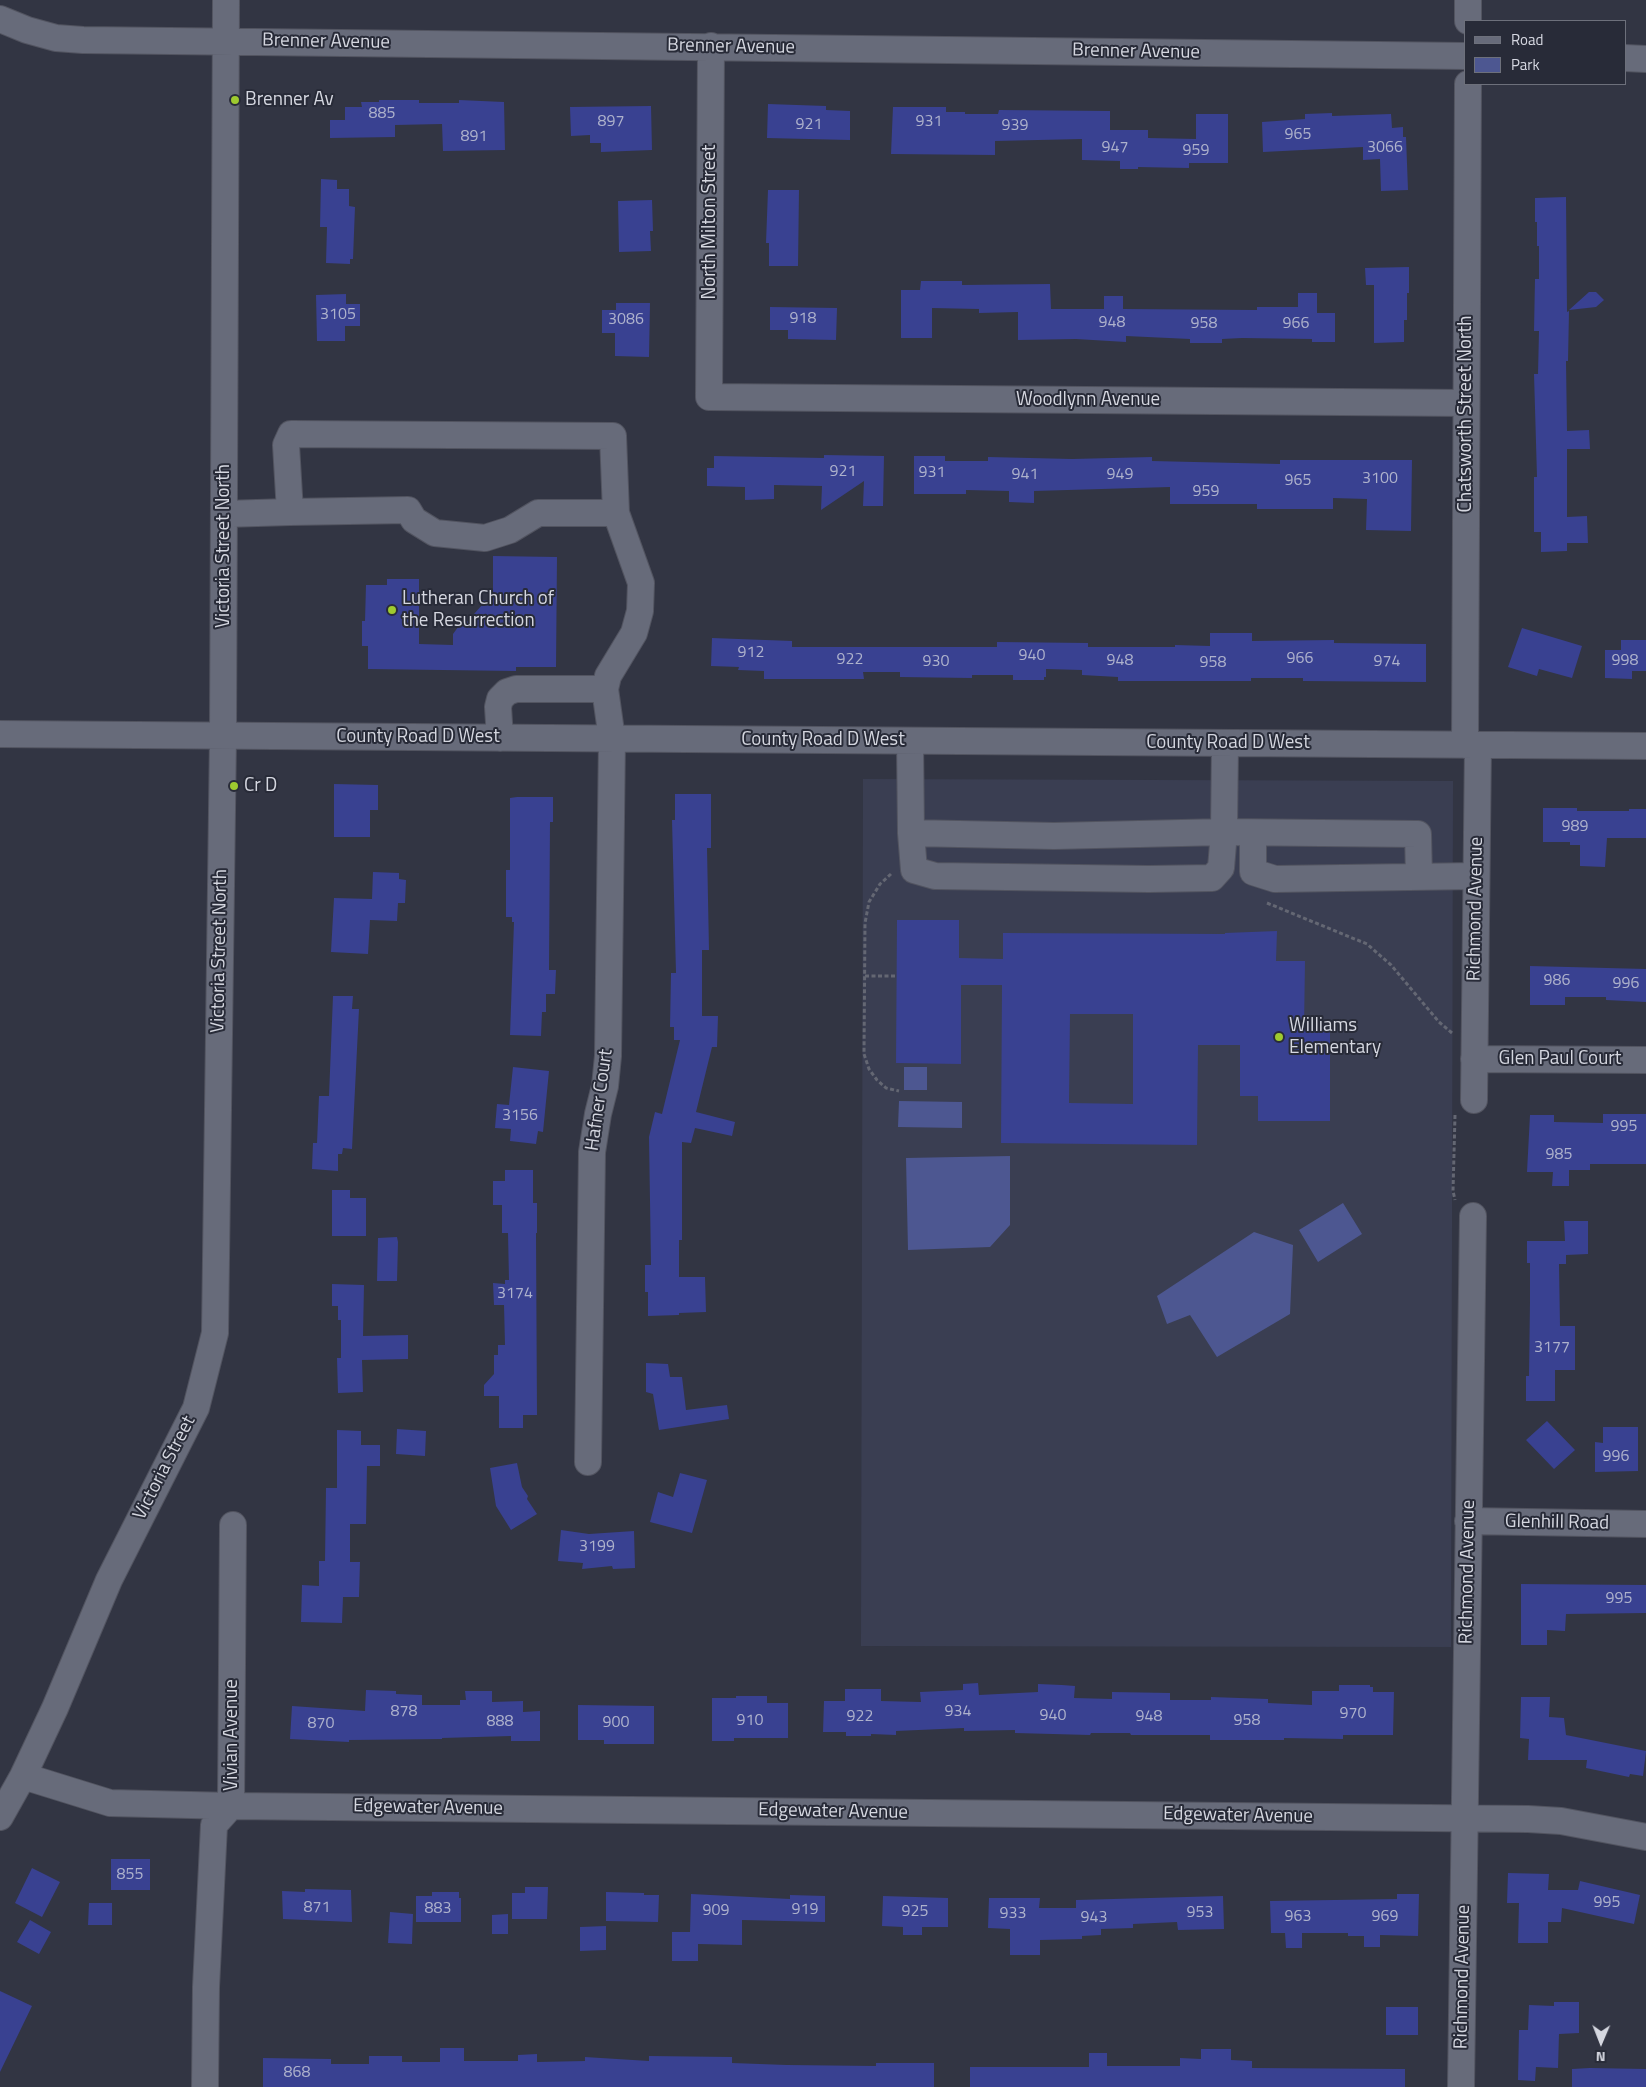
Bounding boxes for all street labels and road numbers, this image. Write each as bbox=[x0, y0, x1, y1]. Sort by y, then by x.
street label: Brenner Avenue bbox=[262, 29, 390, 55]
street label: Brenner Avenue bbox=[667, 34, 795, 60]
street label: Brenner Avenue bbox=[1072, 39, 1200, 65]
street label: North Milton Street bbox=[699, 145, 721, 299]
street label: Chatsworth Street North bbox=[1455, 316, 1477, 512]
street label: Woodlynn Avenue bbox=[1016, 389, 1160, 411]
street label: Victoria Street North bbox=[213, 464, 235, 628]
street label: County Road D West bbox=[336, 726, 500, 748]
street label: County Road D West bbox=[741, 729, 905, 751]
street label: County Road D West bbox=[1146, 732, 1310, 754]
street label: Richmond Avenue bbox=[1463, 837, 1489, 981]
street label: Victoria Street North bbox=[207, 869, 233, 1033]
street label: Hafner Court bbox=[582, 1048, 618, 1152]
street label: Glen Paul Court bbox=[1499, 1048, 1621, 1070]
street label: Victoria Street bbox=[129, 1412, 201, 1524]
street label: Richmond Avenue bbox=[1455, 1500, 1481, 1644]
street label: Glenhill Road bbox=[1505, 1511, 1609, 1535]
street label: Vivian Avenue bbox=[221, 1679, 243, 1791]
street label: Edgewater Avenue bbox=[353, 1795, 503, 1821]
street label: Edgewater Avenue bbox=[758, 1799, 908, 1825]
street label: Edgewater Avenue bbox=[1163, 1803, 1313, 1829]
street label: Richmond Avenue bbox=[1450, 1905, 1476, 2049]

